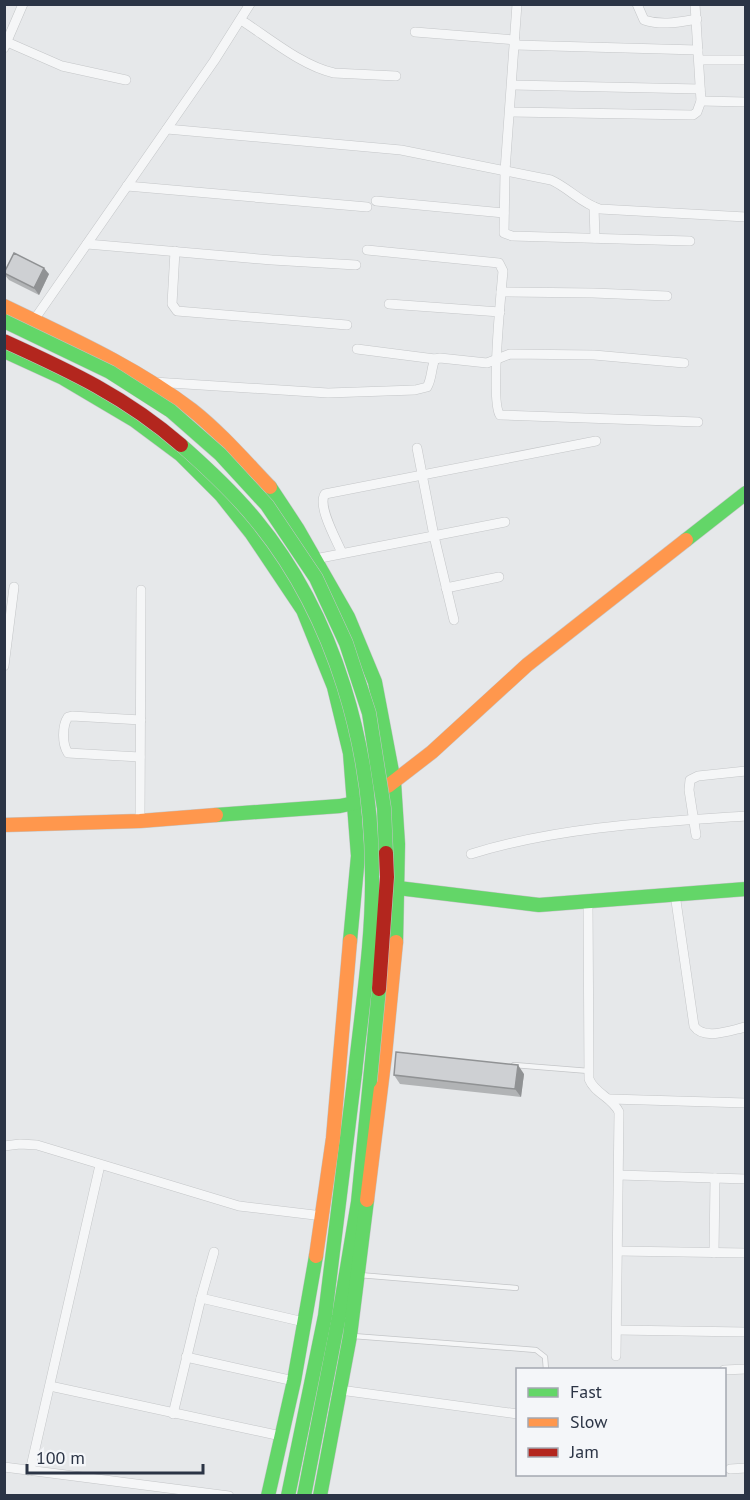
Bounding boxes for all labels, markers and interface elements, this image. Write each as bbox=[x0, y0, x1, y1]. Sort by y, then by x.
legend bbox=[516, 1368, 726, 1476]
text: Fast bbox=[570, 1380, 602, 1403]
text: Slow bbox=[570, 1410, 608, 1433]
scale bar bbox=[27, 1437, 202, 1475]
text: Jam bbox=[569, 1440, 599, 1463]
text: 100 m bbox=[36, 1446, 85, 1469]

